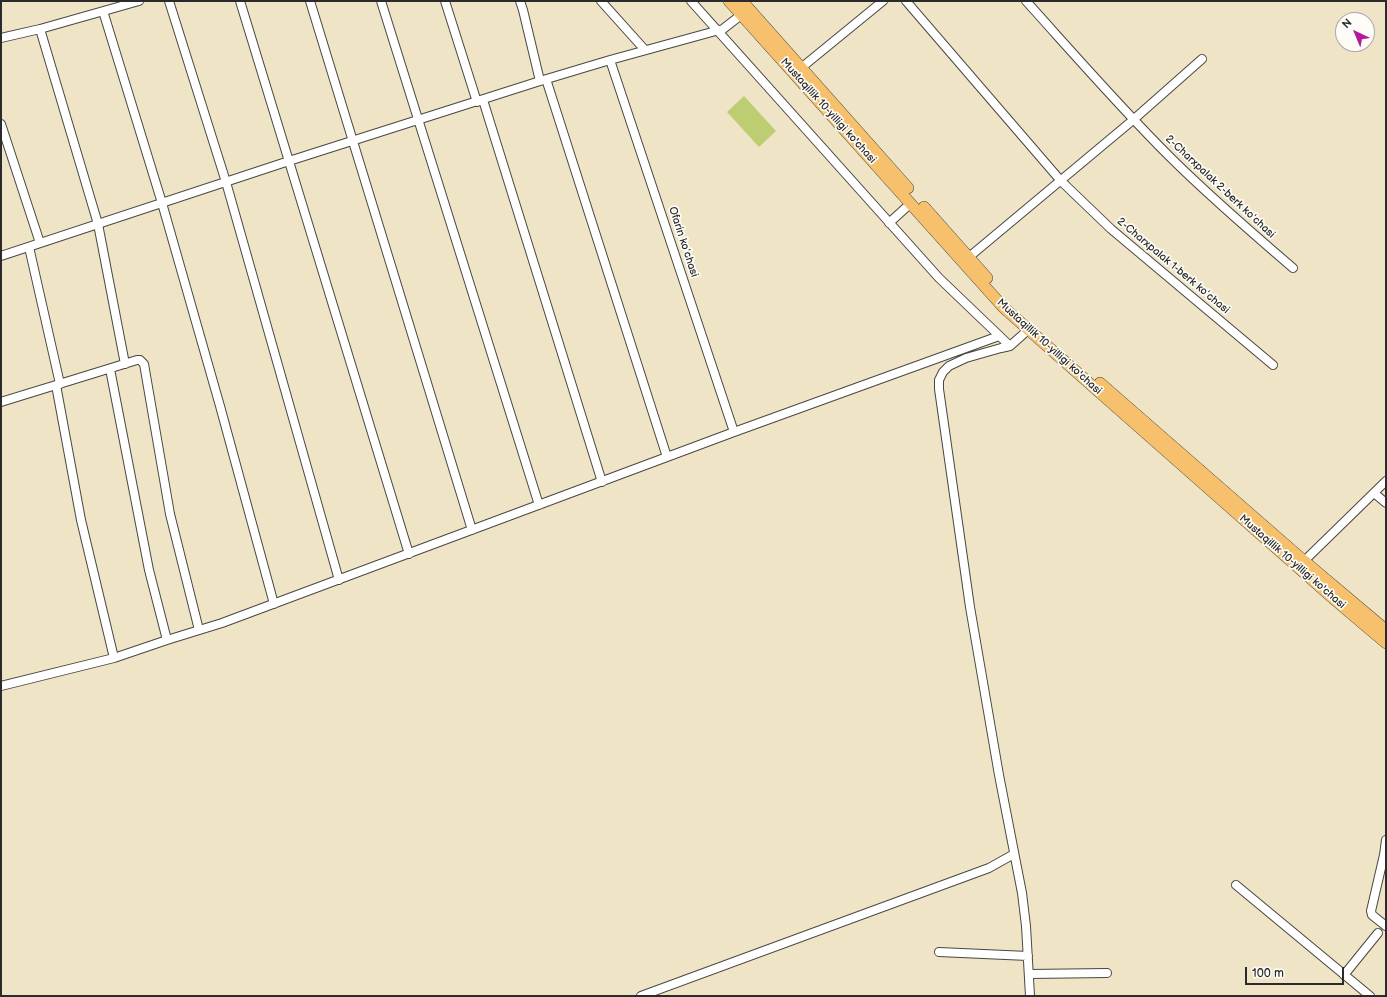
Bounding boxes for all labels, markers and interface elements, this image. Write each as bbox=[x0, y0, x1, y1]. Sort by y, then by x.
north arrow bbox=[1335, 12, 1375, 52]
text: N bbox=[1340, 16, 1354, 31]
street label: Mustaqillik 10-yilligi ko'chasi bbox=[777, 56, 879, 166]
street label: 2-Charxpalak 2-berk koʻchasi bbox=[1162, 133, 1278, 241]
street label: Ofarin koʻchasi bbox=[665, 205, 701, 279]
street label: 2-Charxpalak 1-berk koʻchasi bbox=[1114, 215, 1232, 317]
street label: Mustaqillik 10-yilligi ko'chasi bbox=[994, 296, 1104, 398]
street label: Mustaqillik 10-yilligi ko'chasi bbox=[1236, 512, 1348, 612]
scale bar bbox=[1247, 959, 1346, 985]
text: 100 m bbox=[1252, 966, 1284, 981]

